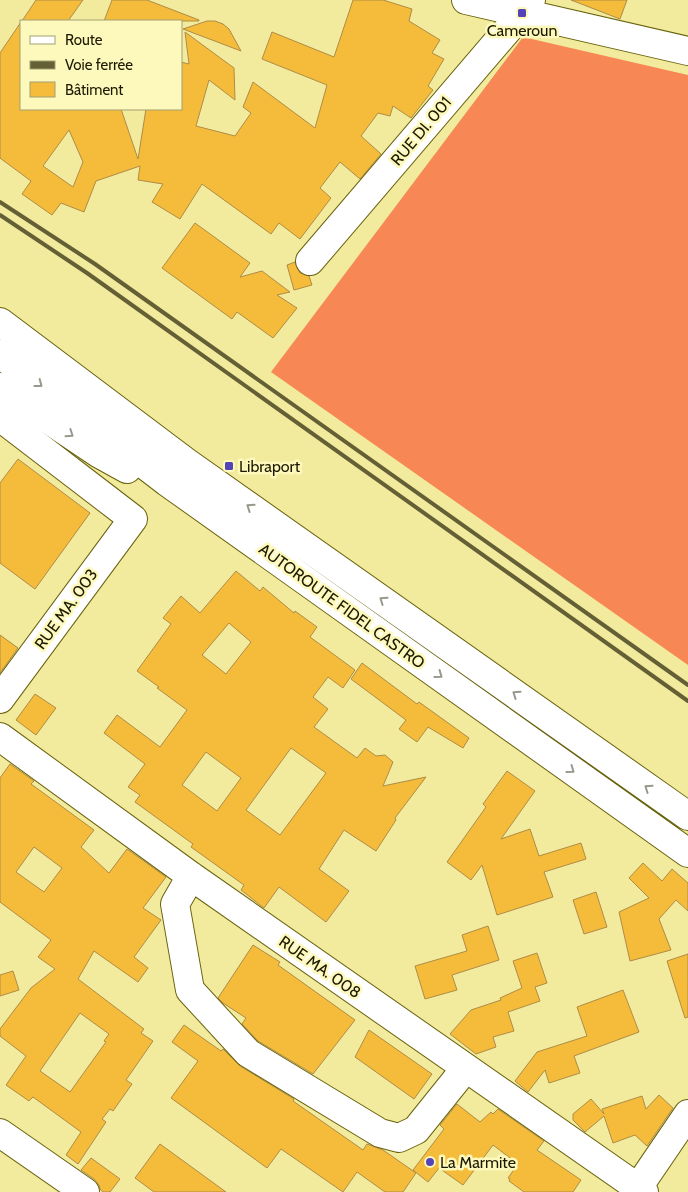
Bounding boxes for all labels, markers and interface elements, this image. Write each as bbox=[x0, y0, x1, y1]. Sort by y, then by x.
marker: Cameroun bbox=[516, 7, 528, 19]
legend bbox=[20, 20, 182, 110]
place label: Cameroun bbox=[487, 21, 557, 40]
text: Route bbox=[65, 31, 103, 49]
text: Voie ferrée bbox=[65, 56, 133, 74]
text: Bâtiment bbox=[65, 81, 123, 99]
street label: RUE DI. 001 bbox=[387, 93, 455, 169]
one-way arrow bbox=[33, 378, 42, 386]
one-way arrow bbox=[64, 428, 73, 437]
place label: Libraport bbox=[239, 457, 301, 476]
marker: Libraport bbox=[223, 460, 235, 472]
one-way arrow bbox=[246, 504, 256, 513]
street label: AUTOROUTE FIDEL CASTRO bbox=[255, 539, 429, 673]
street label: RUE MA. 003 bbox=[31, 565, 101, 653]
one-way arrow bbox=[380, 598, 389, 606]
one-way arrow bbox=[433, 669, 443, 678]
one-way arrow bbox=[512, 691, 521, 700]
one-way arrow bbox=[565, 764, 575, 773]
one-way arrow bbox=[644, 785, 654, 794]
street label: RUE MA. 008 bbox=[275, 932, 365, 1002]
place label: La Marmite bbox=[440, 1153, 516, 1172]
marker: La Marmite bbox=[424, 1156, 436, 1168]

